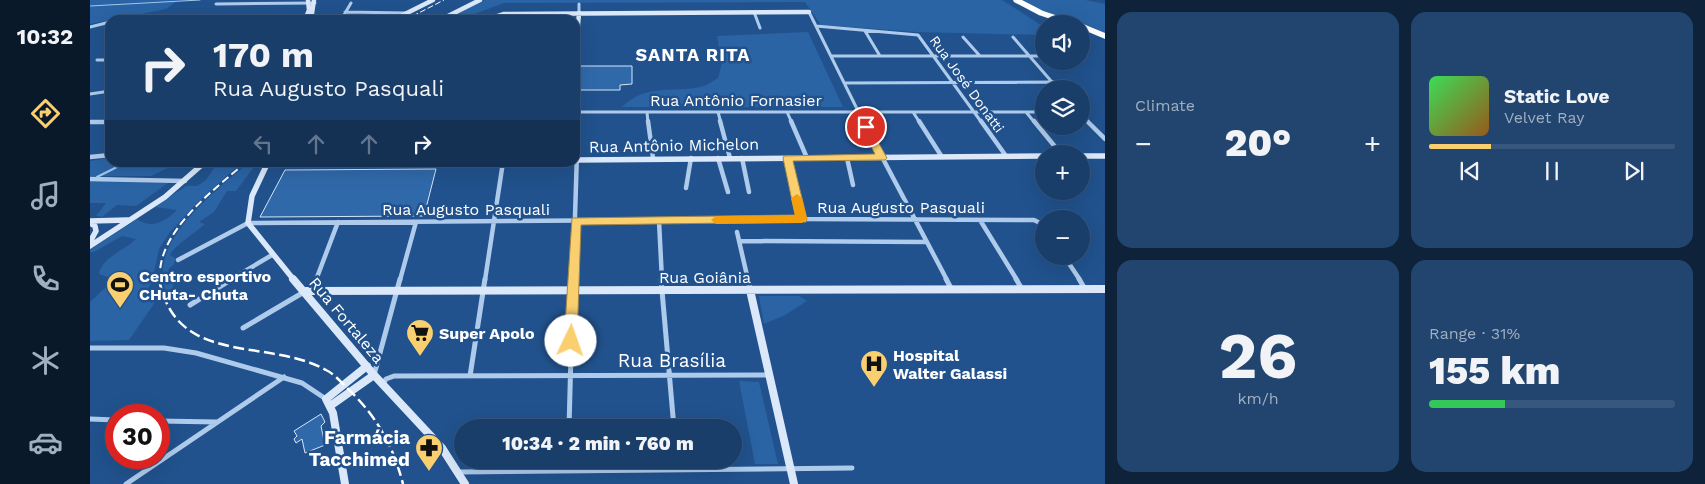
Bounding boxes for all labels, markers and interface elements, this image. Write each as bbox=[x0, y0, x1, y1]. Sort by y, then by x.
map controls bbox=[1035, 15, 1090, 265]
button: sound bbox=[1035, 15, 1090, 70]
text: 10:32 bbox=[17, 24, 73, 49]
street label: Rua José Donatti bbox=[927, 33, 1007, 135]
text: 170 m bbox=[213, 34, 314, 76]
icon: right bbox=[130, 35, 195, 100]
district label: SANTA RITA bbox=[636, 44, 750, 65]
text: Rua Augusto Pasquali bbox=[213, 76, 444, 101]
button: layers bbox=[1035, 80, 1090, 135]
text: Static Love bbox=[1504, 85, 1609, 108]
street label: Rua Antônio Fornasier bbox=[650, 91, 823, 110]
icon: directions bbox=[28, 96, 63, 131]
text: Climate bbox=[1135, 96, 1195, 115]
pin bbox=[845, 106, 887, 148]
text: Velvet Ray bbox=[1504, 108, 1584, 127]
icon: arrive bbox=[852, 113, 880, 141]
text: 20° bbox=[1225, 121, 1291, 165]
text: − bbox=[1135, 127, 1152, 160]
text: + bbox=[1364, 127, 1381, 160]
icon: left bbox=[249, 130, 277, 158]
icon: ahead bbox=[302, 130, 330, 158]
icon: ahead bbox=[355, 130, 383, 158]
icon: right bbox=[408, 130, 436, 158]
street label: Rua Antônio Michelon bbox=[589, 135, 759, 156]
button: + bbox=[1035, 145, 1090, 200]
icon: previous bbox=[1456, 157, 1484, 185]
icon: pause bbox=[1538, 157, 1566, 185]
icon: next bbox=[1620, 157, 1648, 185]
icon: music bbox=[28, 178, 63, 213]
street label: Rua Augusto Pasquali bbox=[817, 198, 985, 217]
street label: Rua Augusto Pasquali bbox=[382, 200, 550, 219]
button: − bbox=[1035, 210, 1090, 265]
icon: phone bbox=[28, 261, 63, 296]
place label: Centro esportivo CHuta- Chuta bbox=[139, 267, 272, 304]
street label: Rua Goiânia bbox=[659, 268, 751, 287]
sports icon: Centro esportivo CHuta- Chuta bbox=[105, 270, 135, 309]
street label: Rua Fortaleza bbox=[305, 273, 388, 367]
position arrow bbox=[544, 314, 596, 366]
supermarket icon: Super Apolo bbox=[405, 318, 435, 357]
text: 26 bbox=[1219, 318, 1297, 394]
place label: Super Apolo bbox=[439, 324, 535, 343]
text: Range · 31% bbox=[1429, 324, 1520, 343]
icon: climate bbox=[28, 343, 63, 378]
place label: Hospital Walter Galassi bbox=[893, 346, 1007, 383]
street label: Rua Brasília bbox=[618, 349, 726, 372]
hospital icon: Hospital Walter Galassi bbox=[859, 349, 889, 388]
text: 155 km bbox=[1429, 349, 1560, 393]
text: km/h bbox=[1237, 389, 1279, 408]
speed limit sign: 30 bbox=[105, 404, 170, 469]
icon: car bbox=[28, 425, 63, 460]
place label: Farmácia Tacchimed bbox=[309, 426, 410, 471]
text: 10:34 · 2 min · 760 m bbox=[502, 432, 694, 455]
pharmacy icon: Farmácia Tacchimed bbox=[414, 433, 444, 472]

